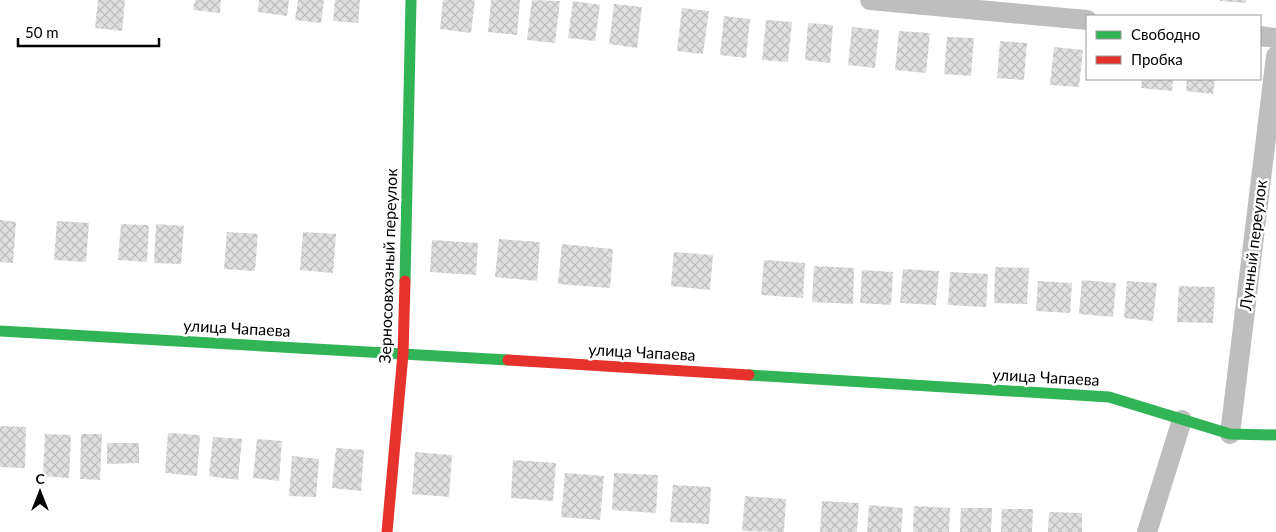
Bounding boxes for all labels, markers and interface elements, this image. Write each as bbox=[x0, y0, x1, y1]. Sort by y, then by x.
scale bar bbox=[18, 15, 159, 47]
legend bbox=[1086, 15, 1261, 80]
text: 50 m bbox=[25, 23, 59, 41]
text: Свободно bbox=[1131, 25, 1200, 43]
text: Пробка bbox=[1131, 50, 1183, 68]
street label: Зерносовхозный переулок bbox=[375, 167, 400, 364]
street label: Лунный переулок bbox=[1235, 178, 1270, 312]
street label: улица Чапаева bbox=[183, 315, 291, 340]
street label: улица Чапаева bbox=[588, 339, 696, 364]
street label: улица Чапаева bbox=[992, 364, 1100, 389]
north arrow bbox=[15, 467, 65, 517]
text: С bbox=[35, 470, 45, 487]

